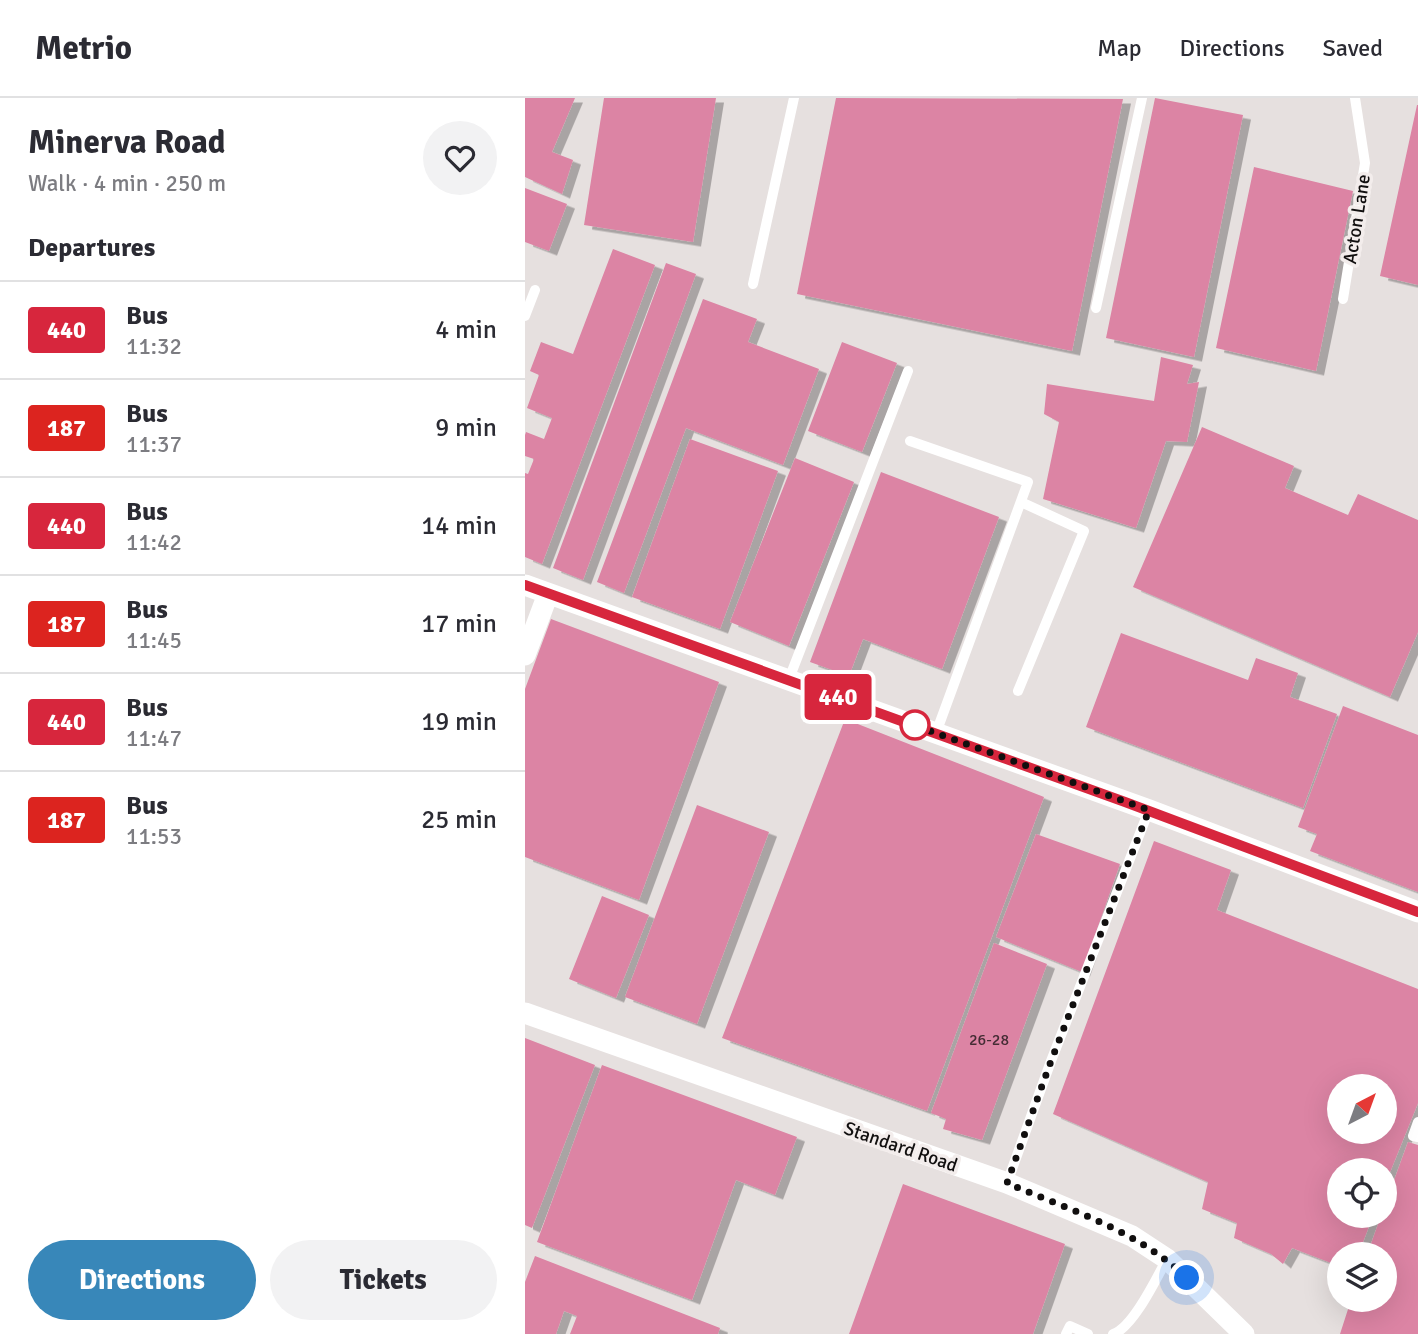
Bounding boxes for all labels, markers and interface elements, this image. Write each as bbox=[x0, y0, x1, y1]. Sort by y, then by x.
text: Metrio bbox=[35, 28, 132, 69]
text: Map bbox=[1097, 33, 1142, 63]
text: Directions bbox=[1180, 33, 1285, 63]
text: Saved bbox=[1323, 33, 1383, 63]
button: heart bbox=[423, 121, 497, 195]
text: Minerva Road bbox=[28, 122, 226, 163]
text: Walk · 4 min · 250 m bbox=[28, 169, 226, 198]
street label: Acton Lane bbox=[1338, 173, 1376, 266]
text: Departures bbox=[28, 232, 155, 264]
text: Bus bbox=[126, 300, 168, 332]
text: 4 min bbox=[435, 314, 497, 346]
text: 440 bbox=[47, 315, 86, 345]
text: 11:32 bbox=[126, 332, 182, 361]
text: Bus bbox=[126, 398, 168, 430]
text: 9 min bbox=[435, 412, 497, 444]
text: 187 bbox=[47, 413, 86, 443]
text: 11:37 bbox=[126, 430, 182, 459]
text: Bus bbox=[126, 496, 168, 528]
text: 14 min bbox=[421, 510, 497, 542]
text: 440 bbox=[47, 511, 86, 541]
text: 11:42 bbox=[126, 528, 182, 557]
text: Bus bbox=[126, 594, 168, 626]
text: 17 min bbox=[421, 608, 497, 640]
text: 187 bbox=[47, 609, 86, 639]
text: 11:45 bbox=[126, 626, 182, 655]
line badge: 440 bbox=[798, 674, 878, 720]
text: 440 bbox=[819, 682, 857, 712]
text: Bus bbox=[126, 692, 168, 724]
text: 19 min bbox=[421, 706, 497, 738]
text: 440 bbox=[47, 707, 86, 737]
unlabelled marker bbox=[900, 710, 930, 740]
text: 11:47 bbox=[126, 724, 182, 753]
text: Bus bbox=[126, 790, 168, 822]
text: 25 min bbox=[421, 804, 497, 836]
text: 187 bbox=[47, 805, 86, 835]
text: 11:53 bbox=[126, 822, 182, 851]
house number: 26-28 bbox=[969, 1030, 1009, 1050]
north arrow bbox=[1327, 1074, 1397, 1144]
map controls bbox=[1327, 1074, 1397, 1312]
street label: Standard Road bbox=[841, 1116, 961, 1178]
button: locate bbox=[1327, 1158, 1397, 1228]
button: Directions bbox=[28, 1240, 256, 1320]
button: Tickets bbox=[270, 1240, 497, 1320]
button: layers bbox=[1327, 1242, 1397, 1312]
your location bbox=[1169, 1260, 1204, 1295]

